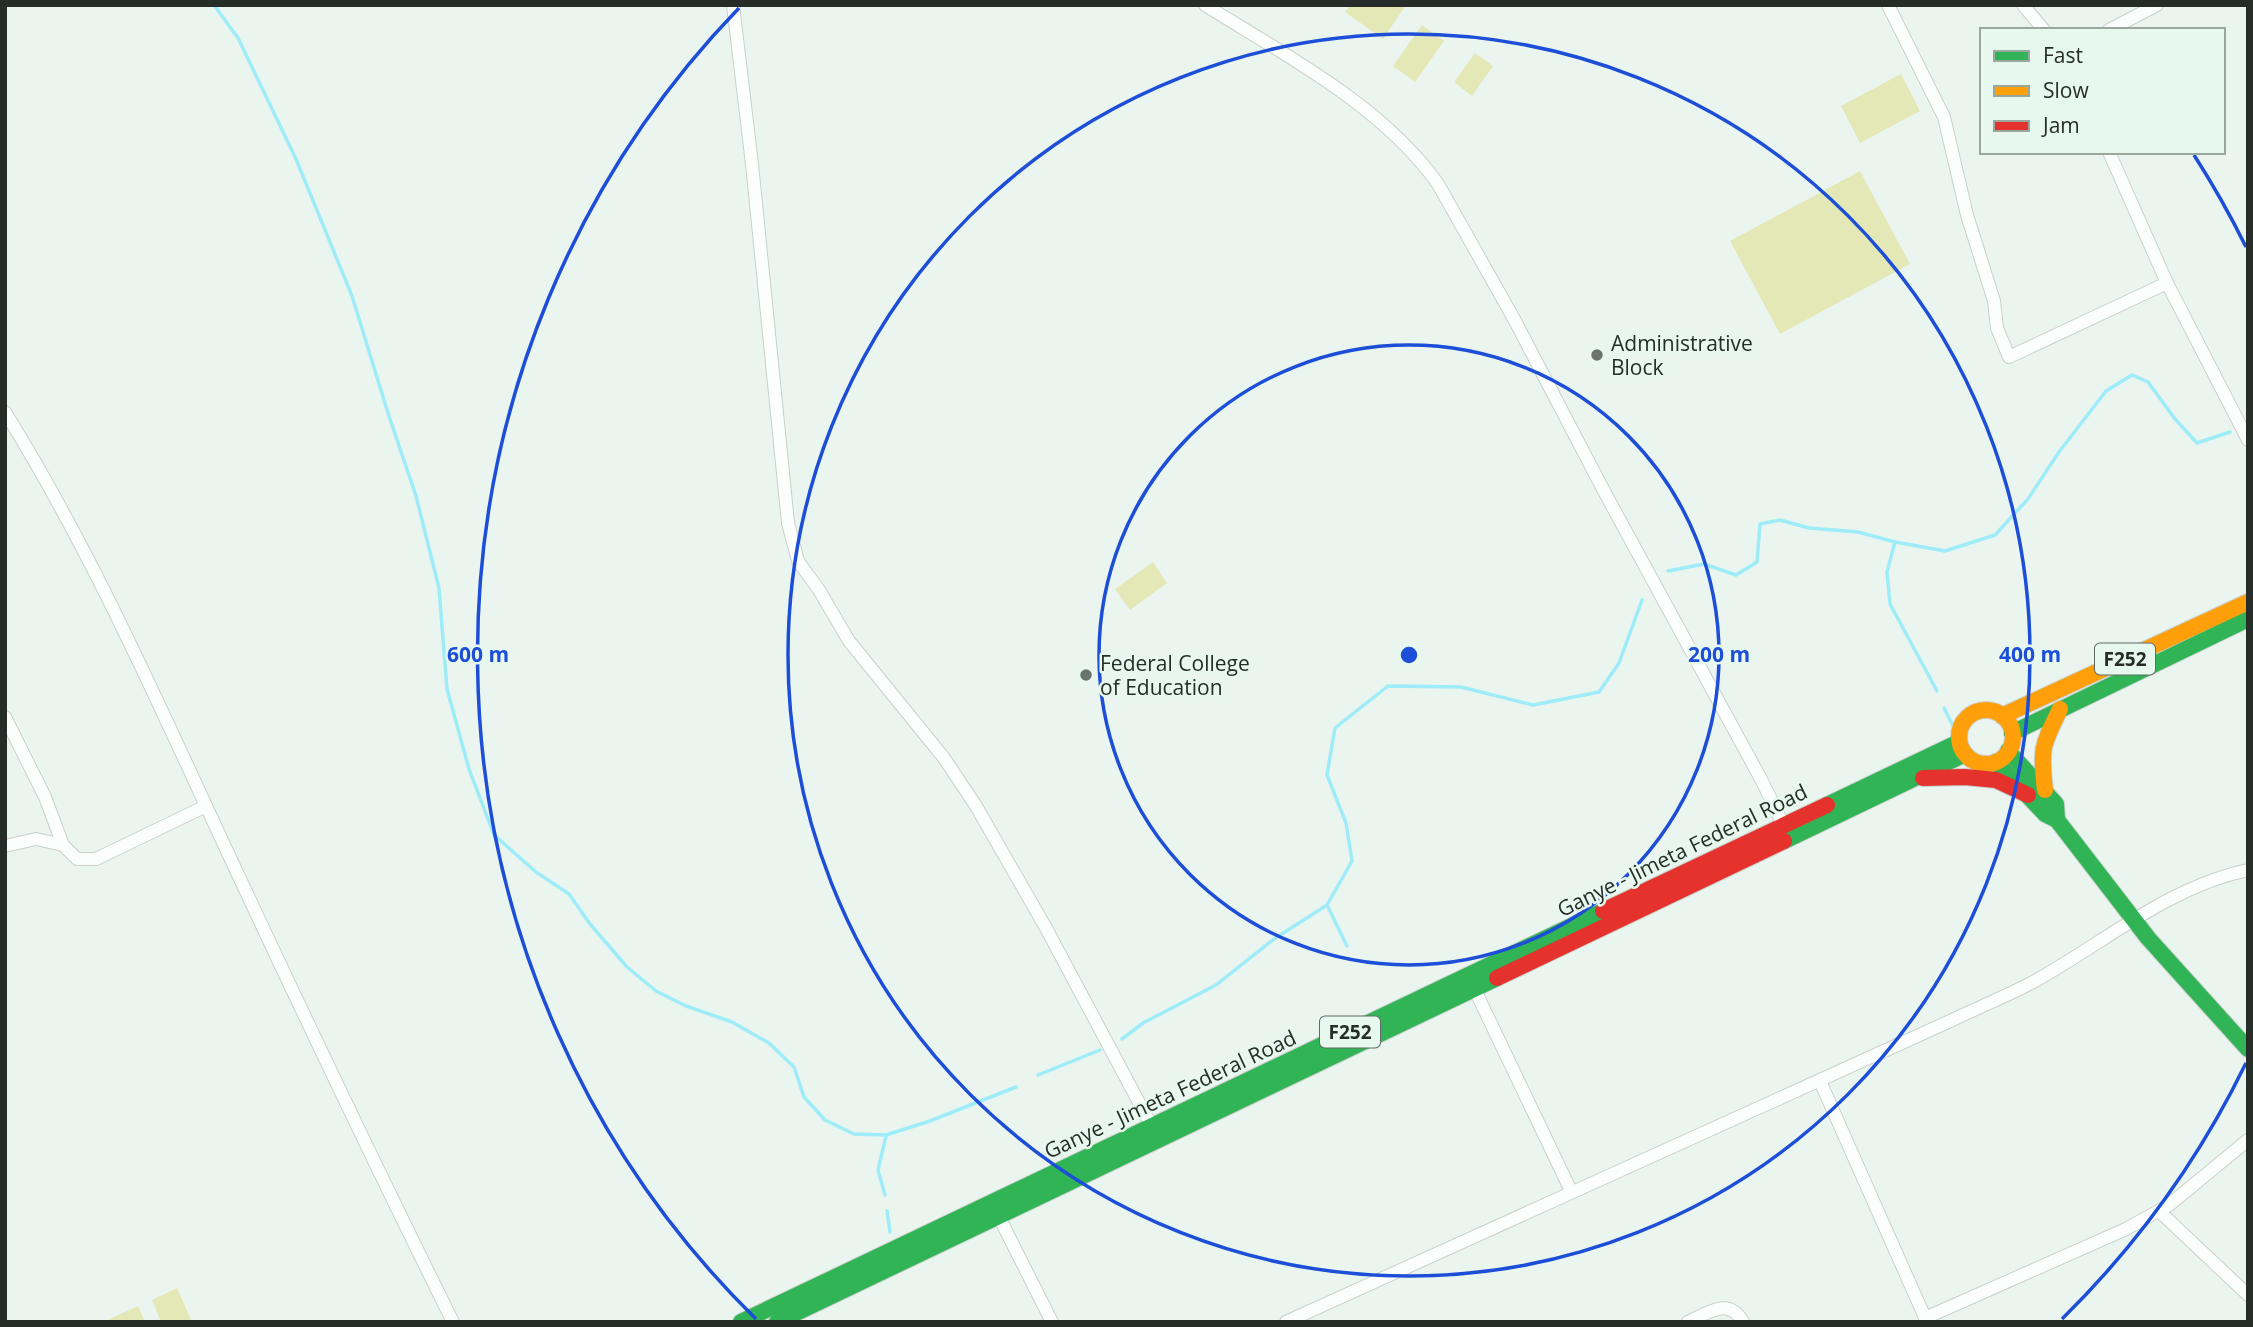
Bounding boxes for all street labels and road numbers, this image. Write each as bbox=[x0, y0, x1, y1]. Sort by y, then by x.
road number: F252 bbox=[2095, 644, 2155, 674]
street label: Ganye - Jimeta Federal Road bbox=[1552, 777, 1812, 923]
road number: F252 bbox=[1320, 1016, 1380, 1048]
street label: Ganye - Jimeta Federal Road bbox=[1039, 1023, 1301, 1165]

